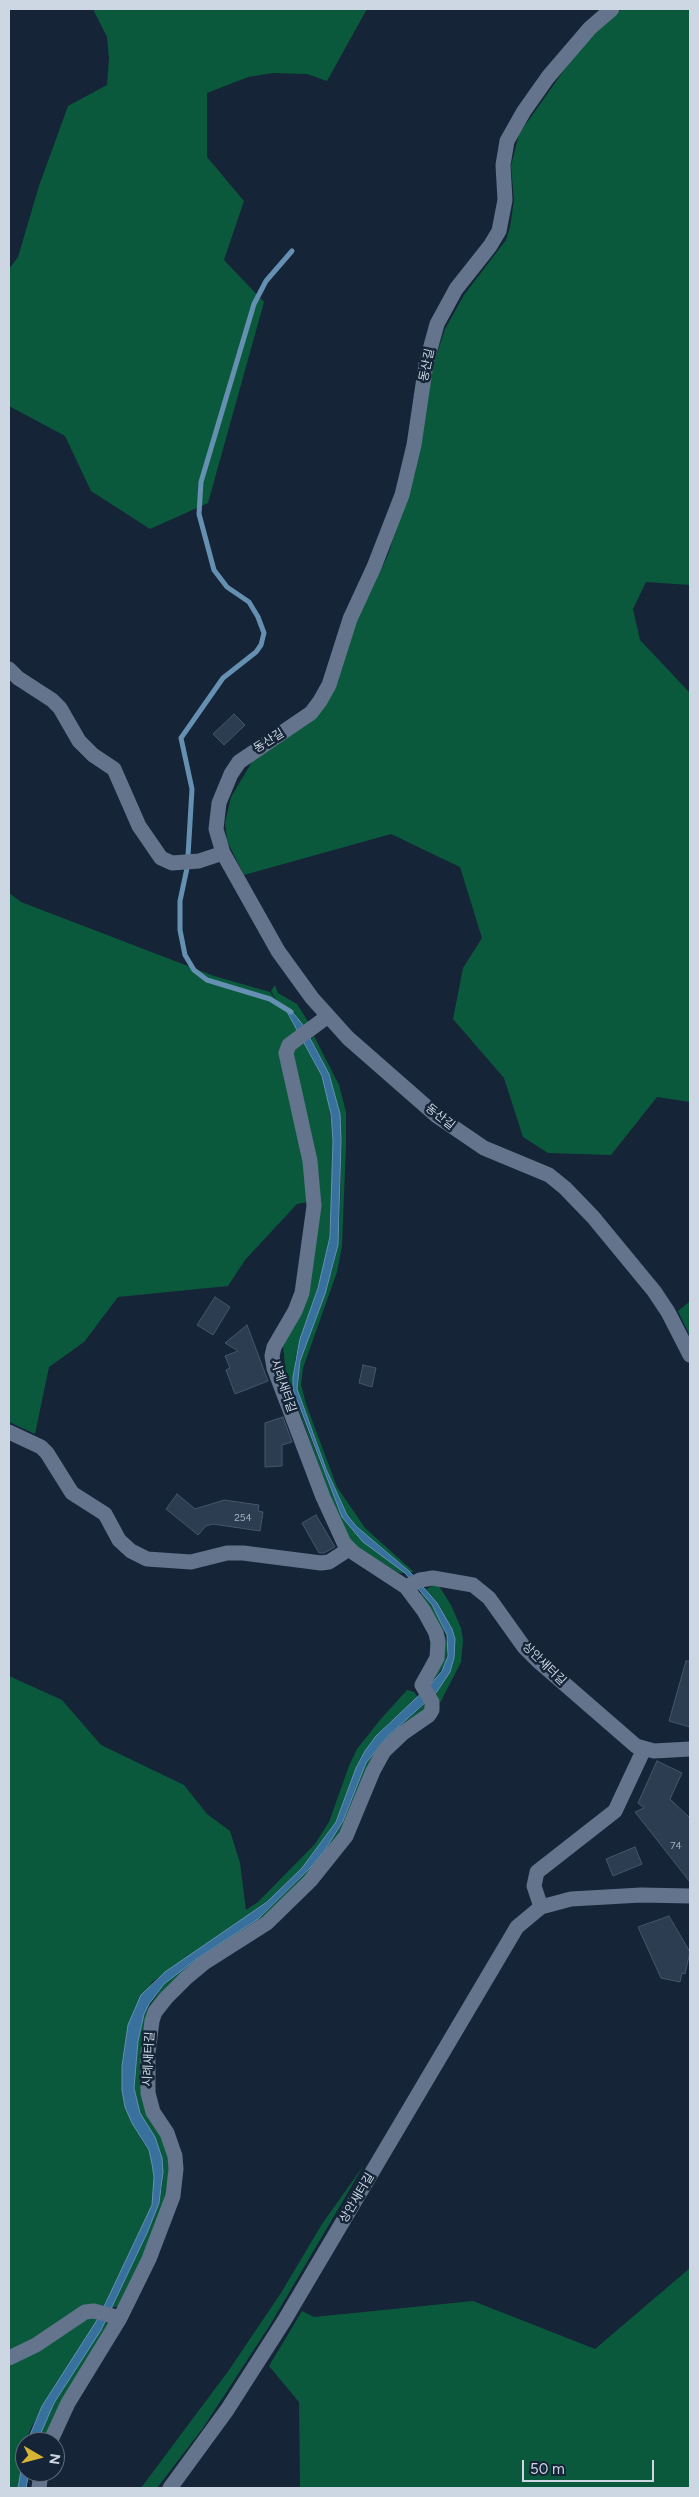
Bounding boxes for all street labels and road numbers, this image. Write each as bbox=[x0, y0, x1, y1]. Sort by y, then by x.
street label: 동산길 bbox=[417, 347, 437, 383]
street label: 동산길 bbox=[251, 726, 287, 756]
street label: 동산길 bbox=[423, 1101, 457, 1133]
street label: 시례새터길 bbox=[267, 1358, 299, 1414]
street label: 상안새터길 bbox=[519, 1640, 569, 1688]
street label: 시례새터길 bbox=[140, 2031, 158, 2087]
street label: 상안새터길 bbox=[337, 2171, 377, 2225]

